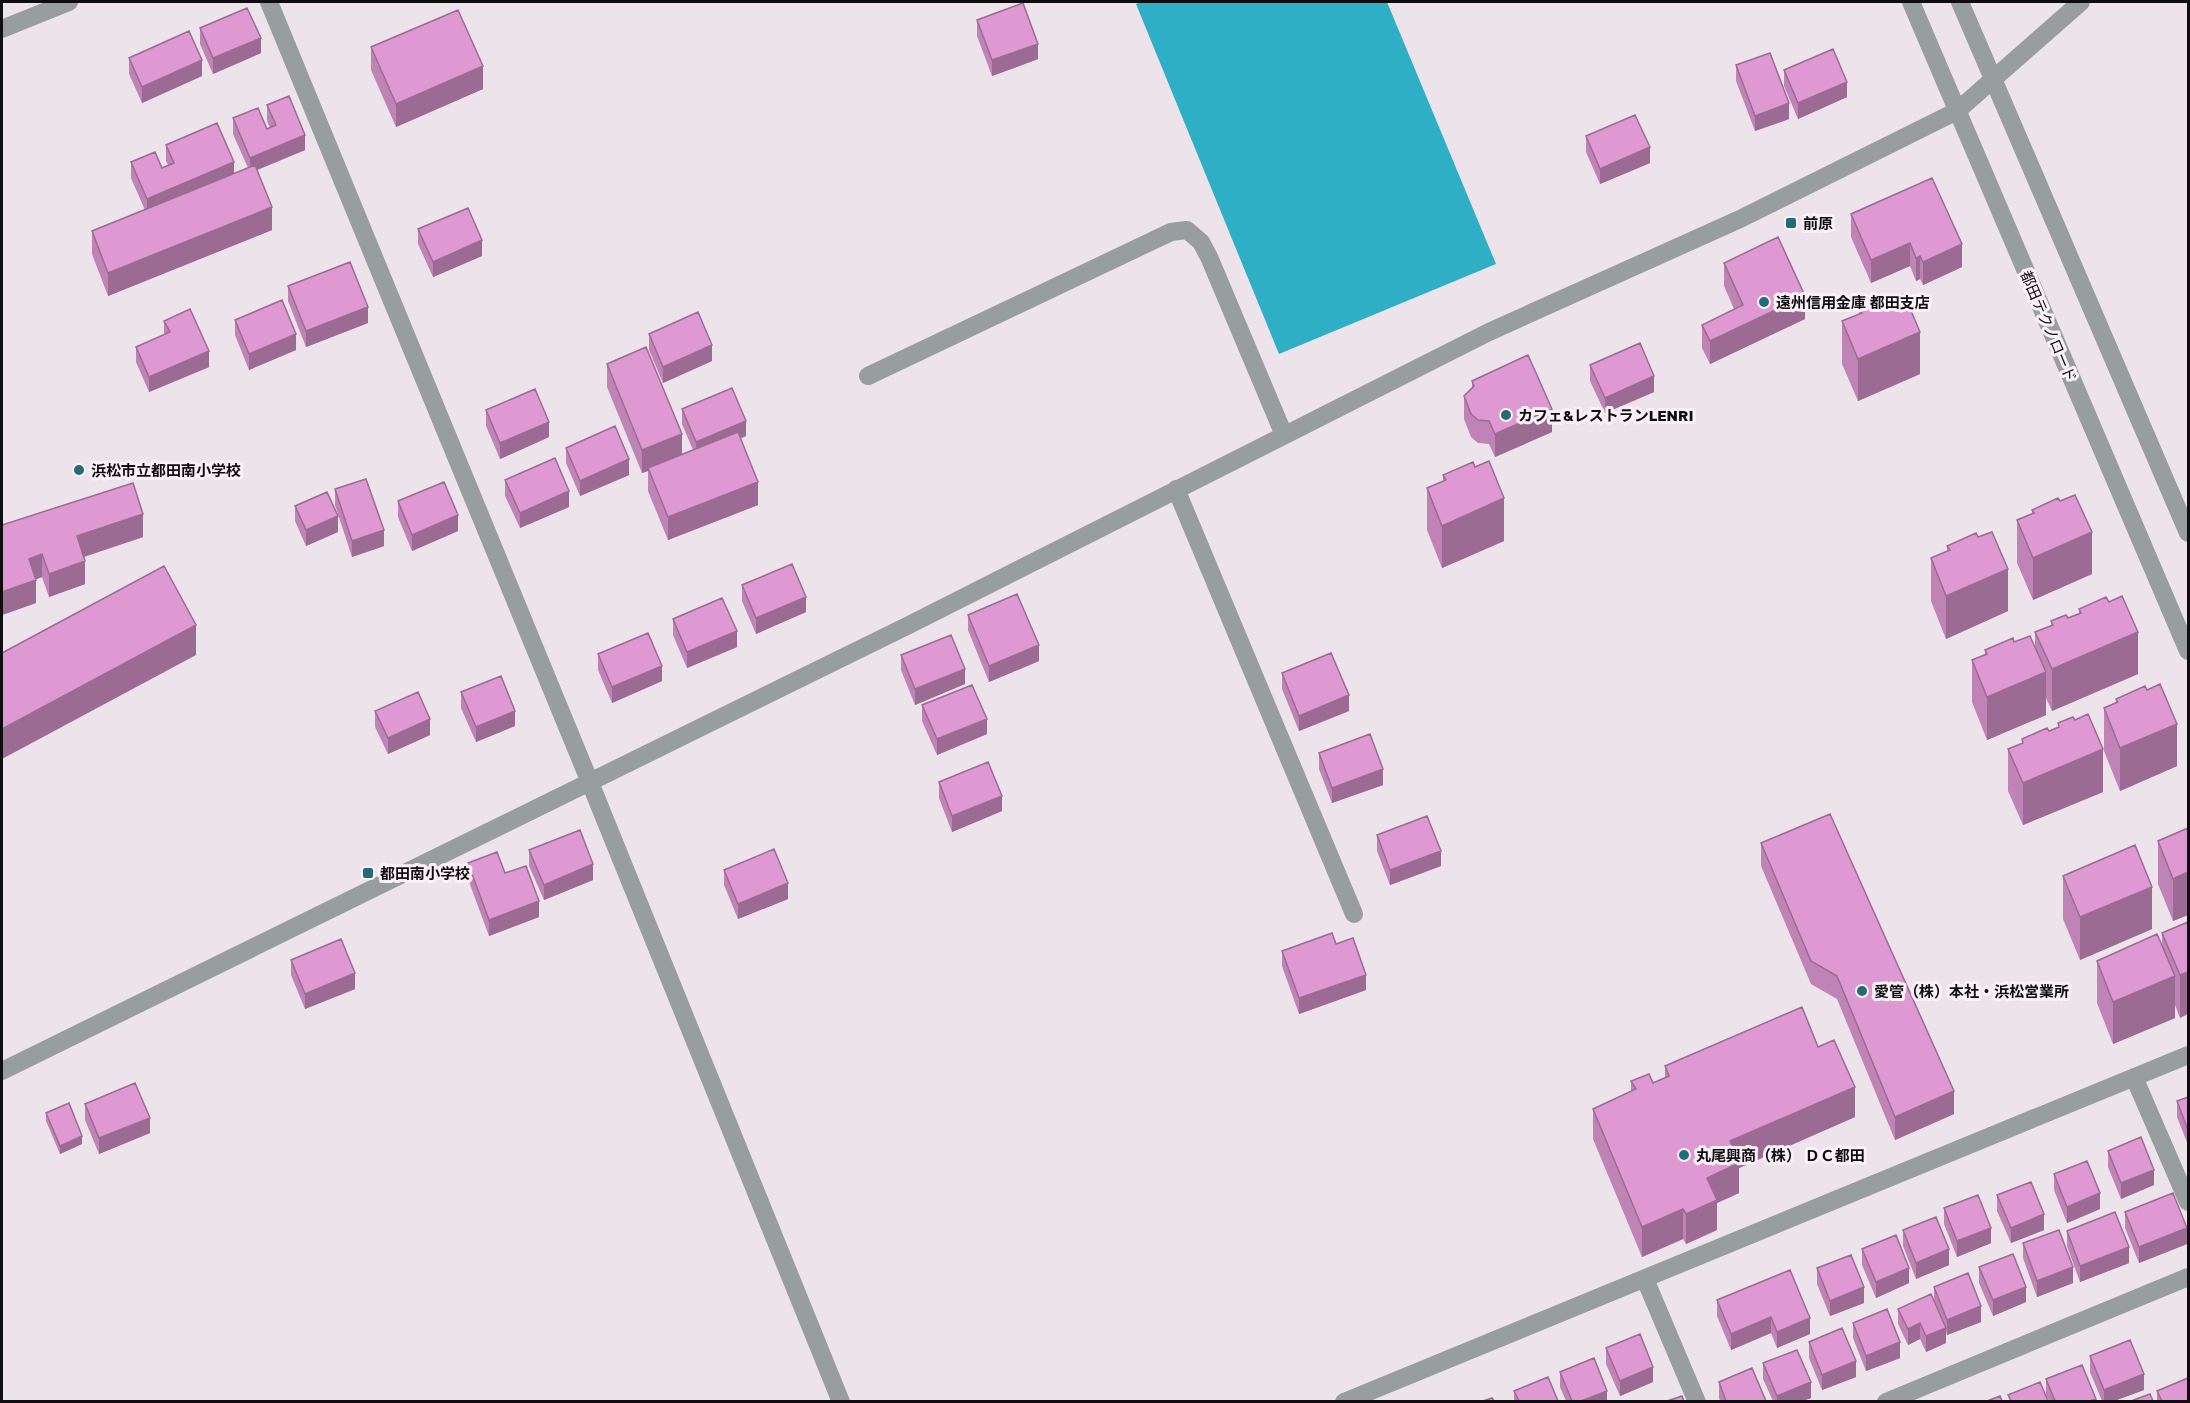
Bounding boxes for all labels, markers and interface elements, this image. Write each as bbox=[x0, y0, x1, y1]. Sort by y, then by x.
place label: 前原 bbox=[1803, 214, 1833, 232]
marker: 前原 bbox=[1784, 216, 1798, 230]
street label: 都田テクノロード bbox=[2017, 268, 2081, 384]
place label: 遠州信用金庫 都田支店 bbox=[1776, 293, 1930, 311]
marker: 遠州信用金庫 都田支店 bbox=[1757, 295, 1771, 309]
place label: カフェ&レストランLENRI bbox=[1518, 406, 1694, 424]
marker: カフェ&レストランLENRI bbox=[1499, 408, 1513, 422]
place label: 浜松市立都田南小学校 bbox=[91, 461, 241, 479]
marker: 浜松市立都田南小学校 bbox=[72, 463, 86, 477]
place label: 都田南小学校 bbox=[380, 864, 470, 882]
marker: 都田南小学校 bbox=[361, 866, 375, 880]
place label: 愛管（株）本社・浜松営業所 bbox=[1874, 982, 2069, 1000]
marker: 愛管（株）本社・浜松営業所 bbox=[1855, 984, 1869, 998]
place label: 丸尾興商（株） ＤＣ都田 bbox=[1696, 1146, 1865, 1164]
marker: 丸尾興商（株） ＤＣ都田 bbox=[1677, 1148, 1691, 1162]

